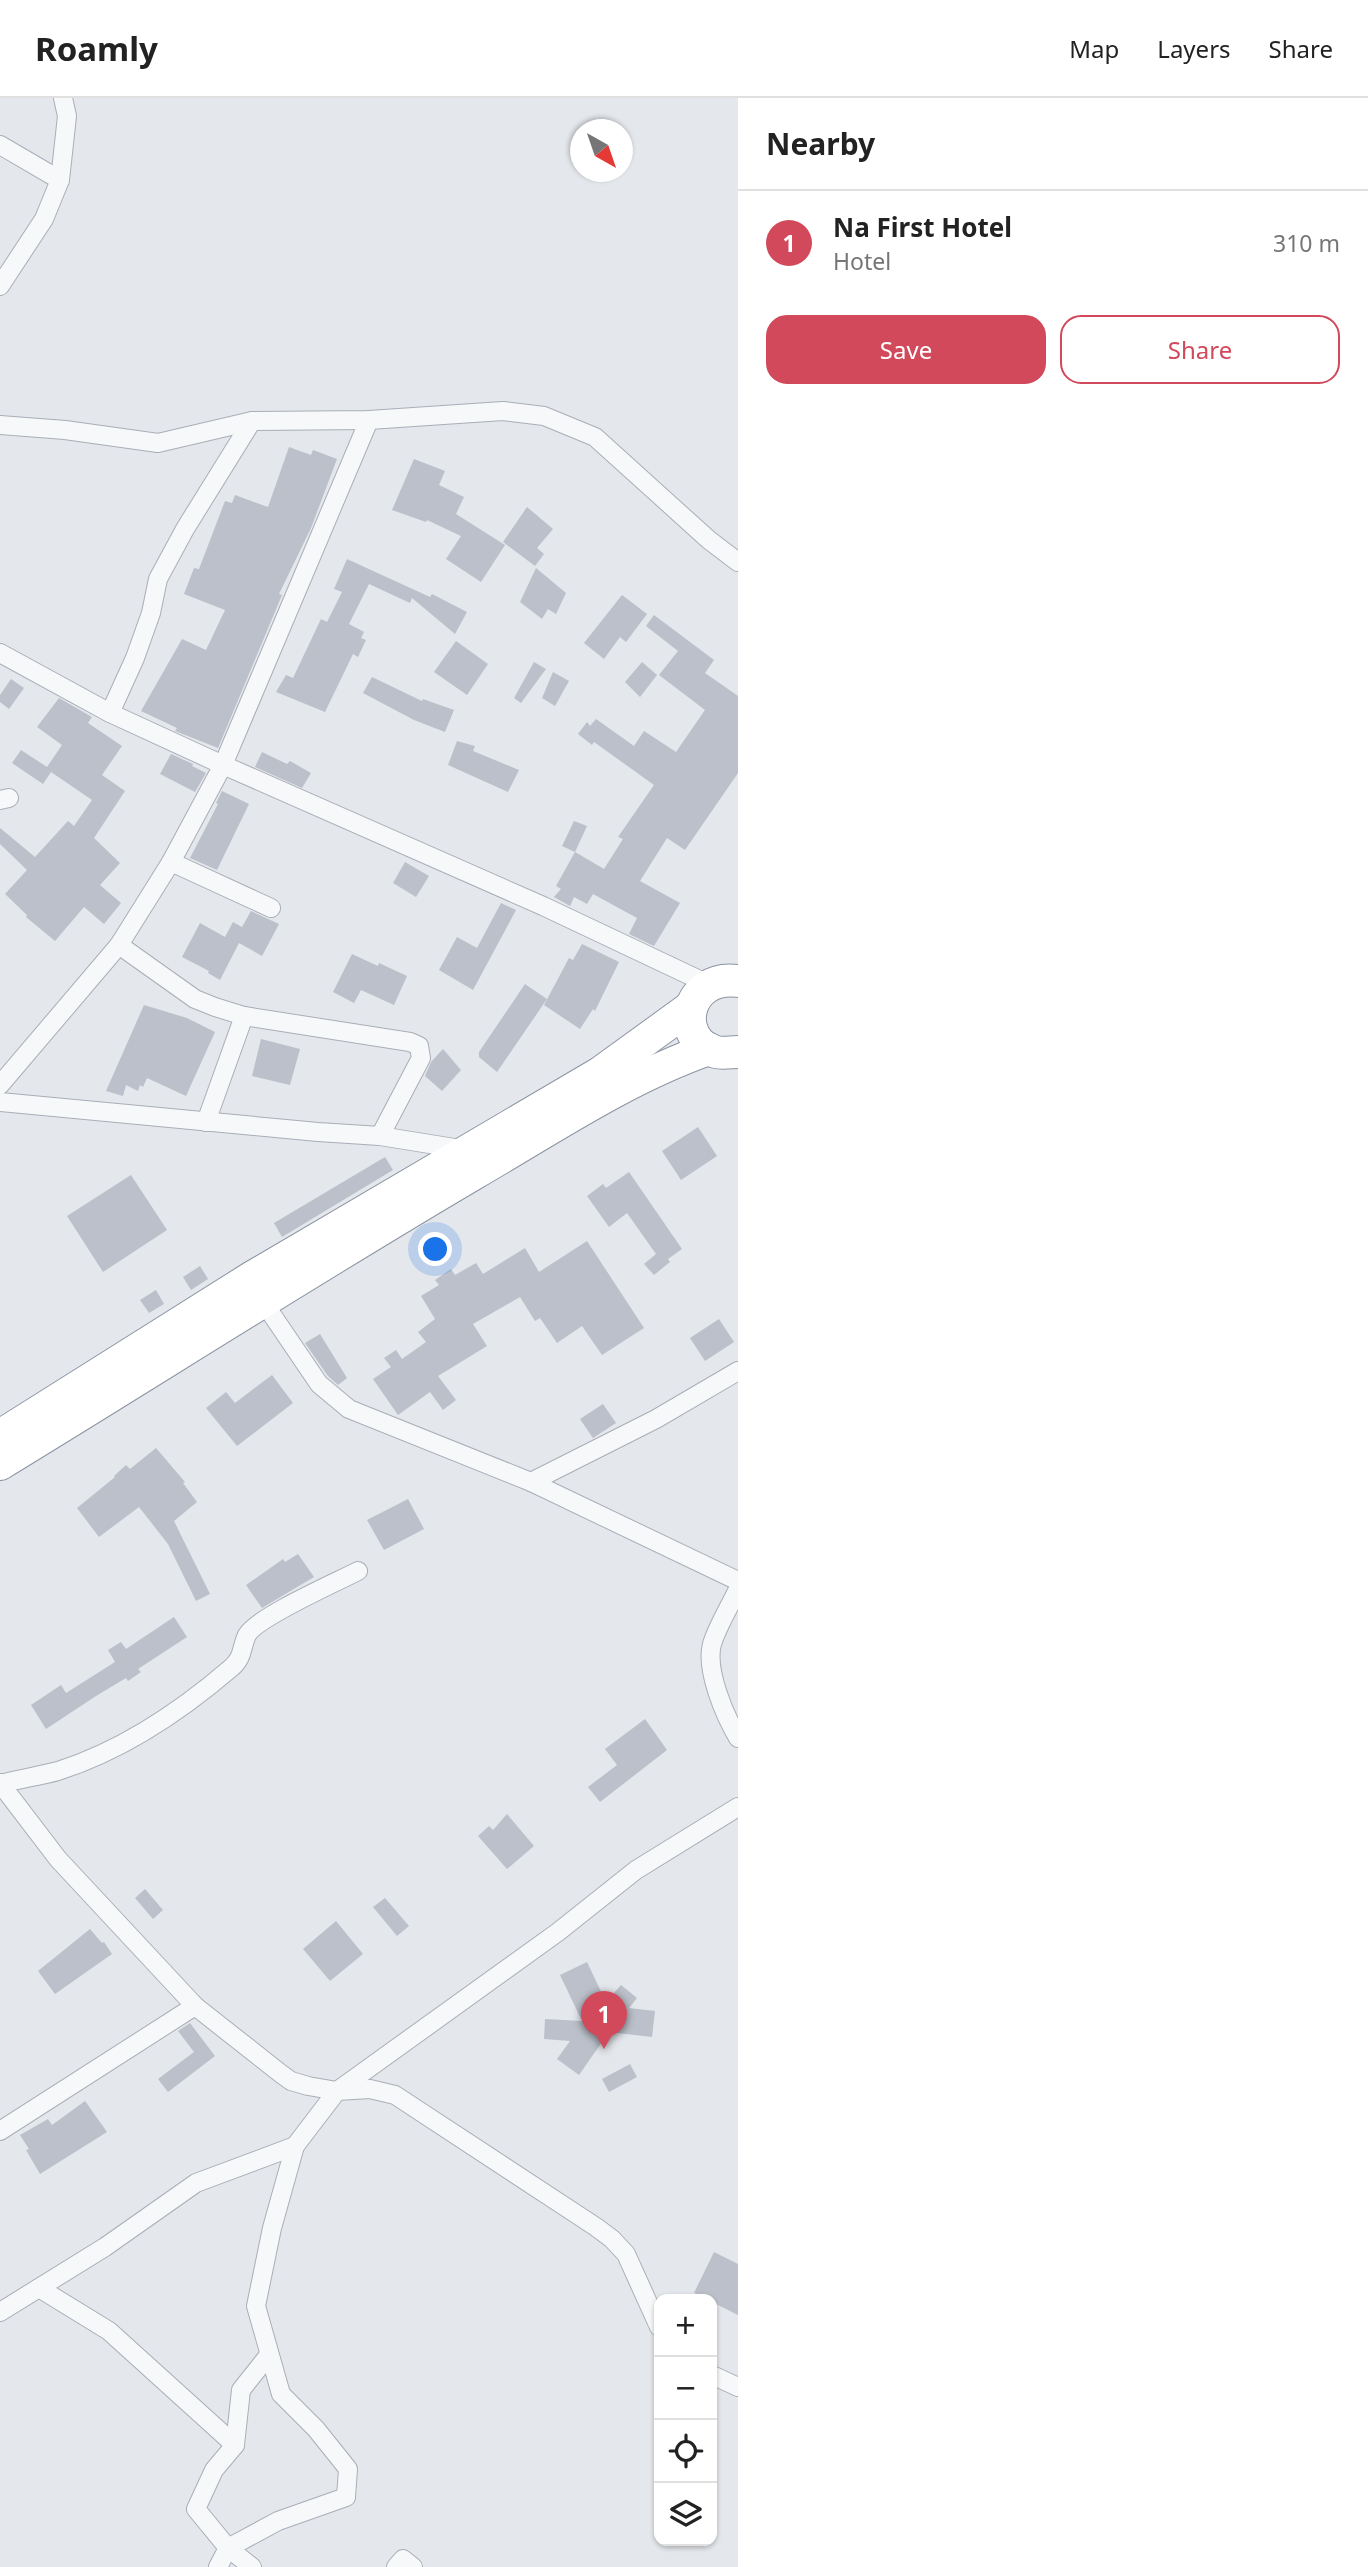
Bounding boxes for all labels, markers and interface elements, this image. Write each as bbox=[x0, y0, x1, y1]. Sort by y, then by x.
text: Roamly bbox=[35, 26, 158, 71]
text: Map bbox=[1069, 32, 1119, 65]
text: Layers bbox=[1157, 32, 1231, 65]
text: Share bbox=[1269, 32, 1333, 65]
north arrow bbox=[570, 119, 633, 182]
text: Nearby bbox=[766, 123, 875, 164]
text: Na First Hotel bbox=[833, 209, 1012, 245]
text: 1 bbox=[782, 227, 796, 259]
text: 310 m bbox=[1273, 227, 1340, 259]
text: Hotel bbox=[833, 245, 891, 277]
button: Save bbox=[766, 315, 1046, 384]
button: Share bbox=[1060, 315, 1340, 384]
your location bbox=[418, 1232, 452, 1266]
pin: 1 bbox=[581, 1991, 627, 2049]
map controls bbox=[654, 2294, 717, 2546]
button: + bbox=[654, 2294, 717, 2357]
button: − bbox=[654, 2357, 717, 2420]
button: locate bbox=[654, 2420, 717, 2483]
button: layers bbox=[654, 2483, 717, 2546]

